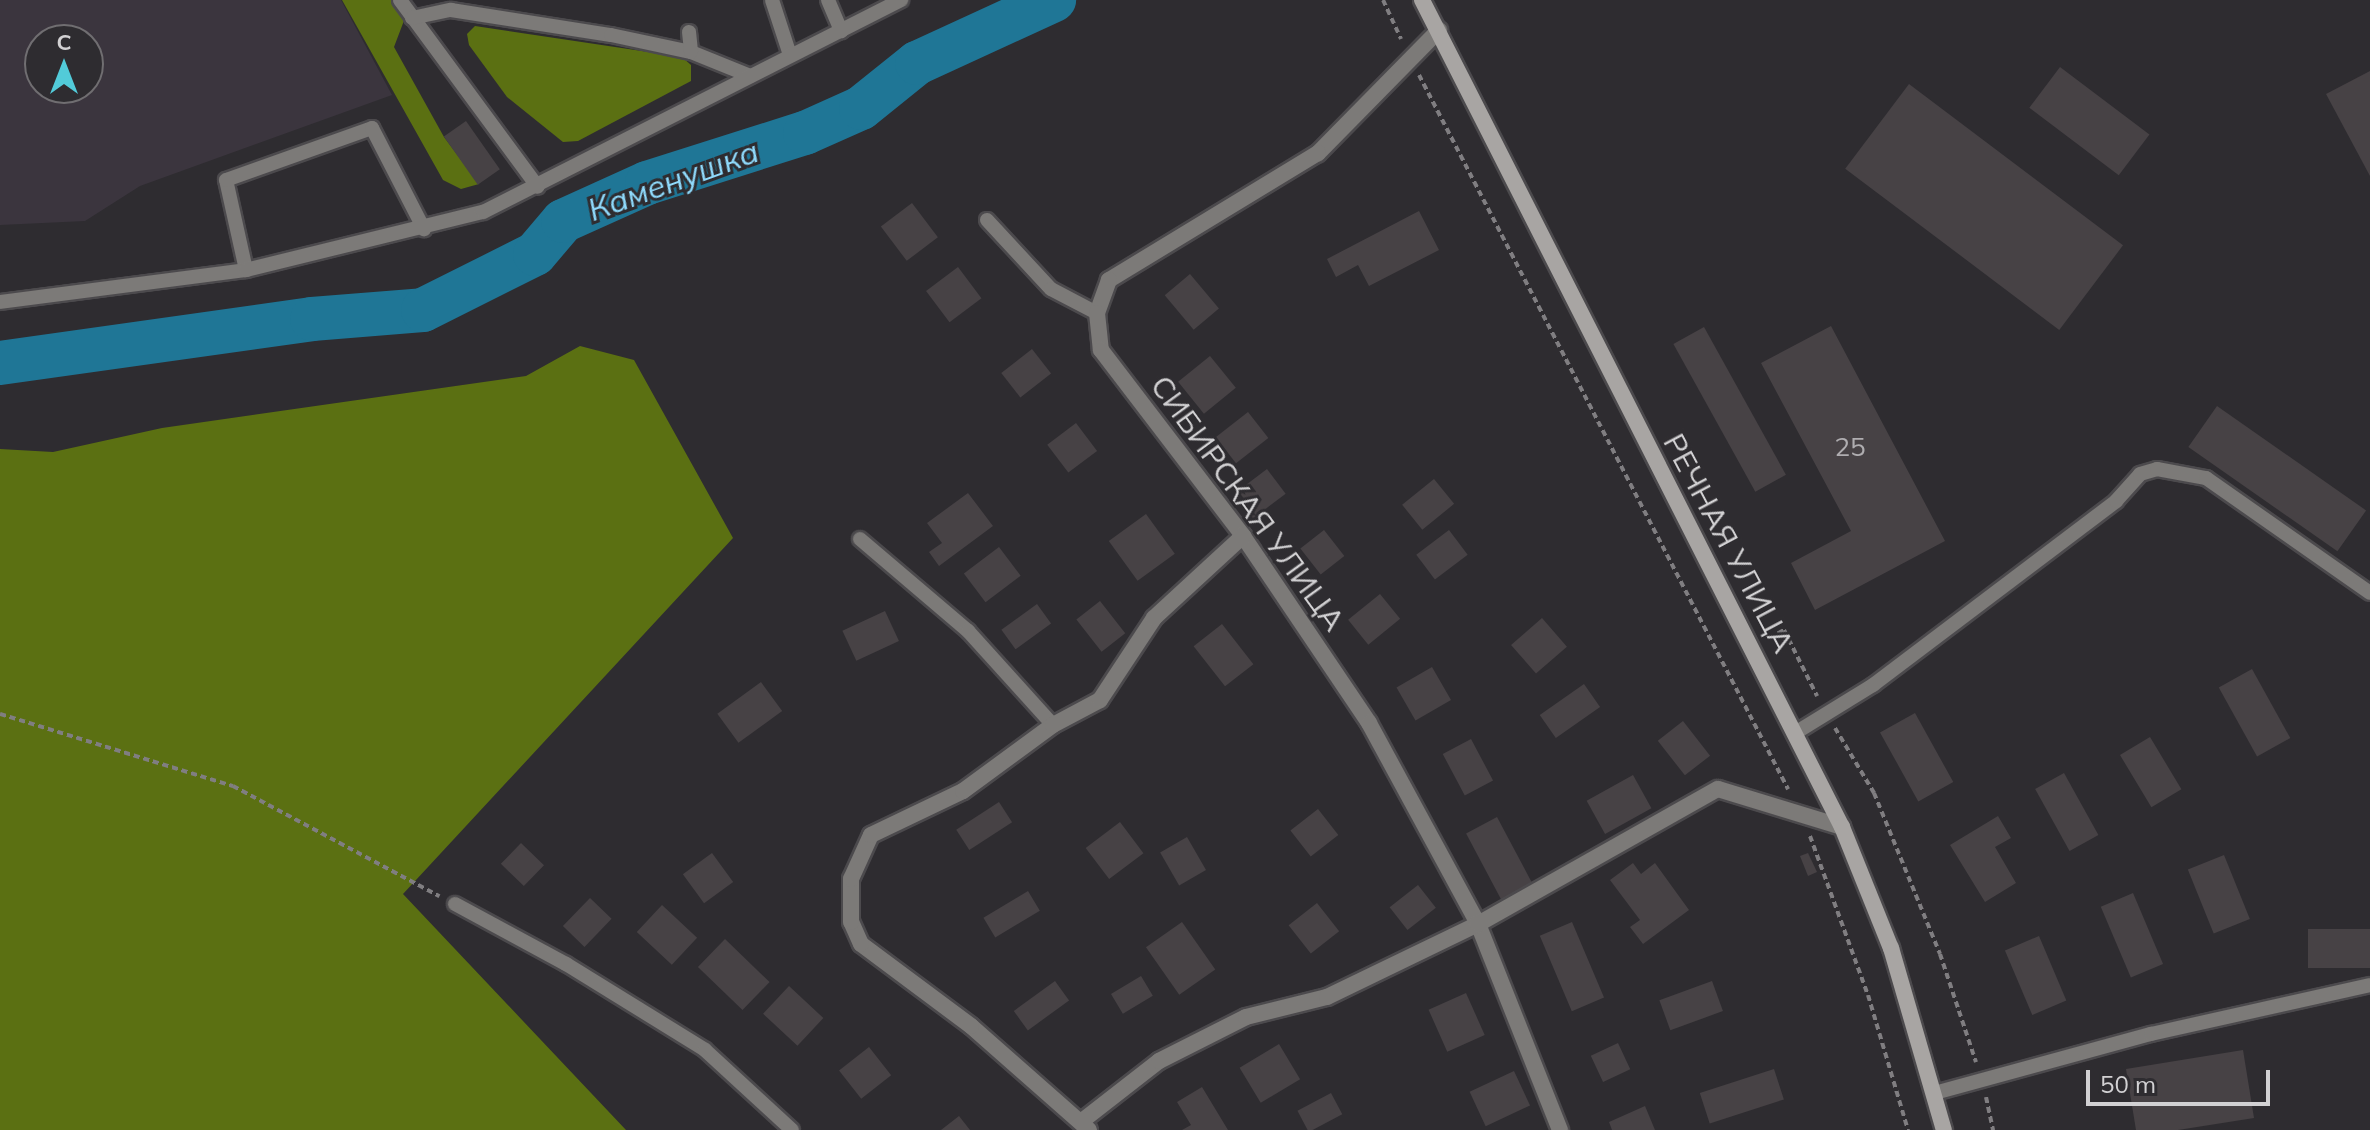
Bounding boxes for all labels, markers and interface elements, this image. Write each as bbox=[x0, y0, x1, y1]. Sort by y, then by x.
north arrow bbox=[24, 24, 104, 104]
text: С bbox=[56, 28, 72, 56]
water label: Каменушка bbox=[582, 131, 764, 229]
street label: СИБИРСКАЯ УЛИЦА bbox=[1143, 368, 1353, 638]
street label: РЕЧНАЯ УЛИЦА bbox=[1656, 427, 1802, 659]
house number: 25 bbox=[1834, 431, 1866, 463]
scale bar bbox=[2090, 1054, 2274, 1104]
text: 50 m bbox=[2100, 1069, 2156, 1099]

